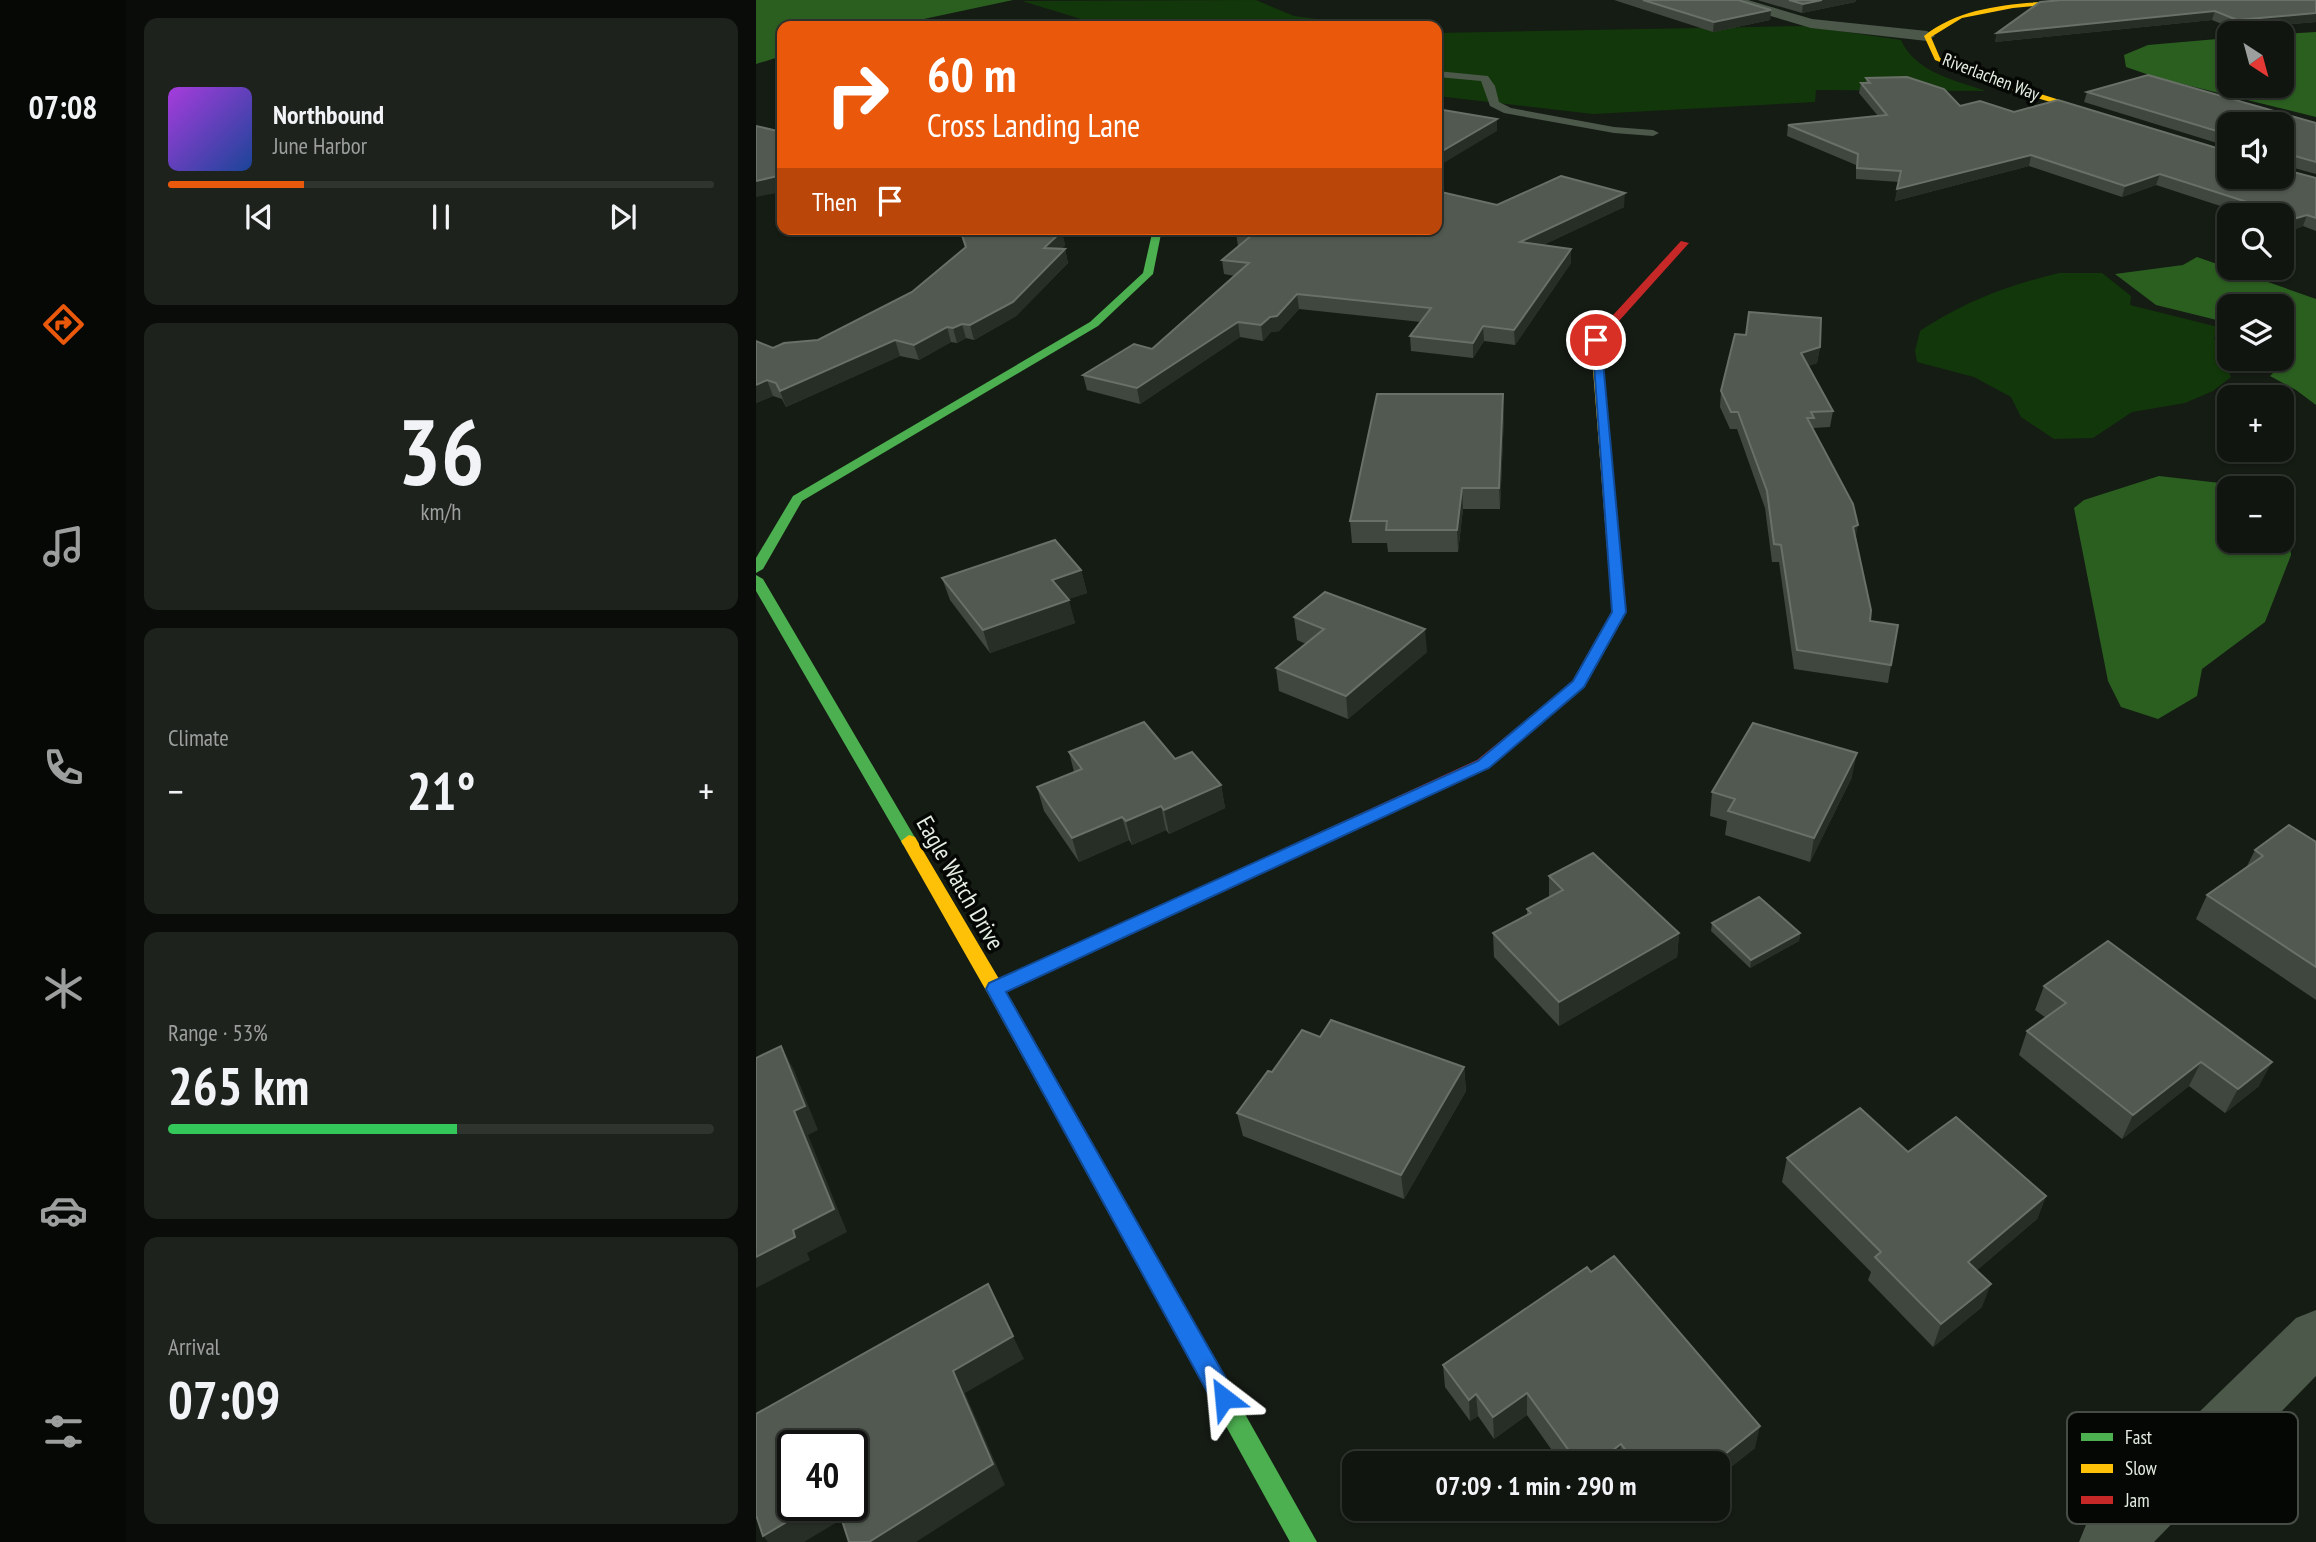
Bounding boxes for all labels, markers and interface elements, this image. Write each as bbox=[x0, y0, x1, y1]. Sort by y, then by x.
north arrow bbox=[2217, 21, 2294, 98]
map controls bbox=[2217, 21, 2294, 553]
text: 60 m bbox=[927, 42, 1016, 106]
street label: Riverlachen Way bbox=[1939, 48, 2043, 106]
icon: right bbox=[812, 49, 903, 140]
text: 07:08 bbox=[28, 86, 98, 128]
text: Northbound bbox=[273, 98, 384, 131]
text: Cross Landing Lane bbox=[927, 104, 1140, 146]
button: sound bbox=[2217, 112, 2294, 189]
text: June Harbor bbox=[273, 131, 367, 160]
icon: arrive bbox=[871, 182, 909, 220]
text: Then bbox=[812, 185, 857, 218]
icon: previous bbox=[240, 198, 278, 236]
icon: pause bbox=[422, 198, 460, 236]
icon: next bbox=[604, 198, 642, 236]
button: search bbox=[2217, 203, 2294, 280]
button: layers bbox=[2217, 294, 2294, 371]
icon: directions bbox=[39, 300, 88, 349]
pin bbox=[1566, 310, 1626, 370]
icon: arrive bbox=[1577, 321, 1615, 359]
button: + bbox=[2217, 385, 2294, 462]
text: 36 bbox=[398, 392, 485, 510]
button: − bbox=[2217, 476, 2294, 553]
text: km/h bbox=[421, 497, 461, 526]
icon: music bbox=[39, 522, 88, 571]
text: Climate bbox=[168, 723, 229, 752]
icon: phone bbox=[39, 743, 88, 792]
text: 21° bbox=[407, 757, 475, 824]
text: − bbox=[168, 766, 184, 815]
text: + bbox=[698, 766, 714, 815]
street label: Eagle Watch Drive bbox=[910, 810, 1011, 955]
icon: climate bbox=[39, 964, 88, 1013]
text: Range · 53% bbox=[168, 1018, 268, 1047]
text: 265 km bbox=[168, 1052, 309, 1119]
icon: car bbox=[39, 1186, 88, 1235]
text: Arrival bbox=[168, 1332, 220, 1361]
position arrow bbox=[1187, 1361, 1261, 1435]
text: 07:09 bbox=[168, 1366, 280, 1433]
icon: filters bbox=[39, 1407, 88, 1456]
legend bbox=[2067, 1412, 2298, 1524]
text: Fast bbox=[2125, 1425, 2153, 1449]
speed limit sign: 40 bbox=[777, 1430, 868, 1521]
text: Slow bbox=[2125, 1456, 2158, 1480]
text: 07:09 · 1 min · 290 m bbox=[1436, 1469, 1636, 1502]
text: Jam bbox=[2124, 1488, 2150, 1512]

